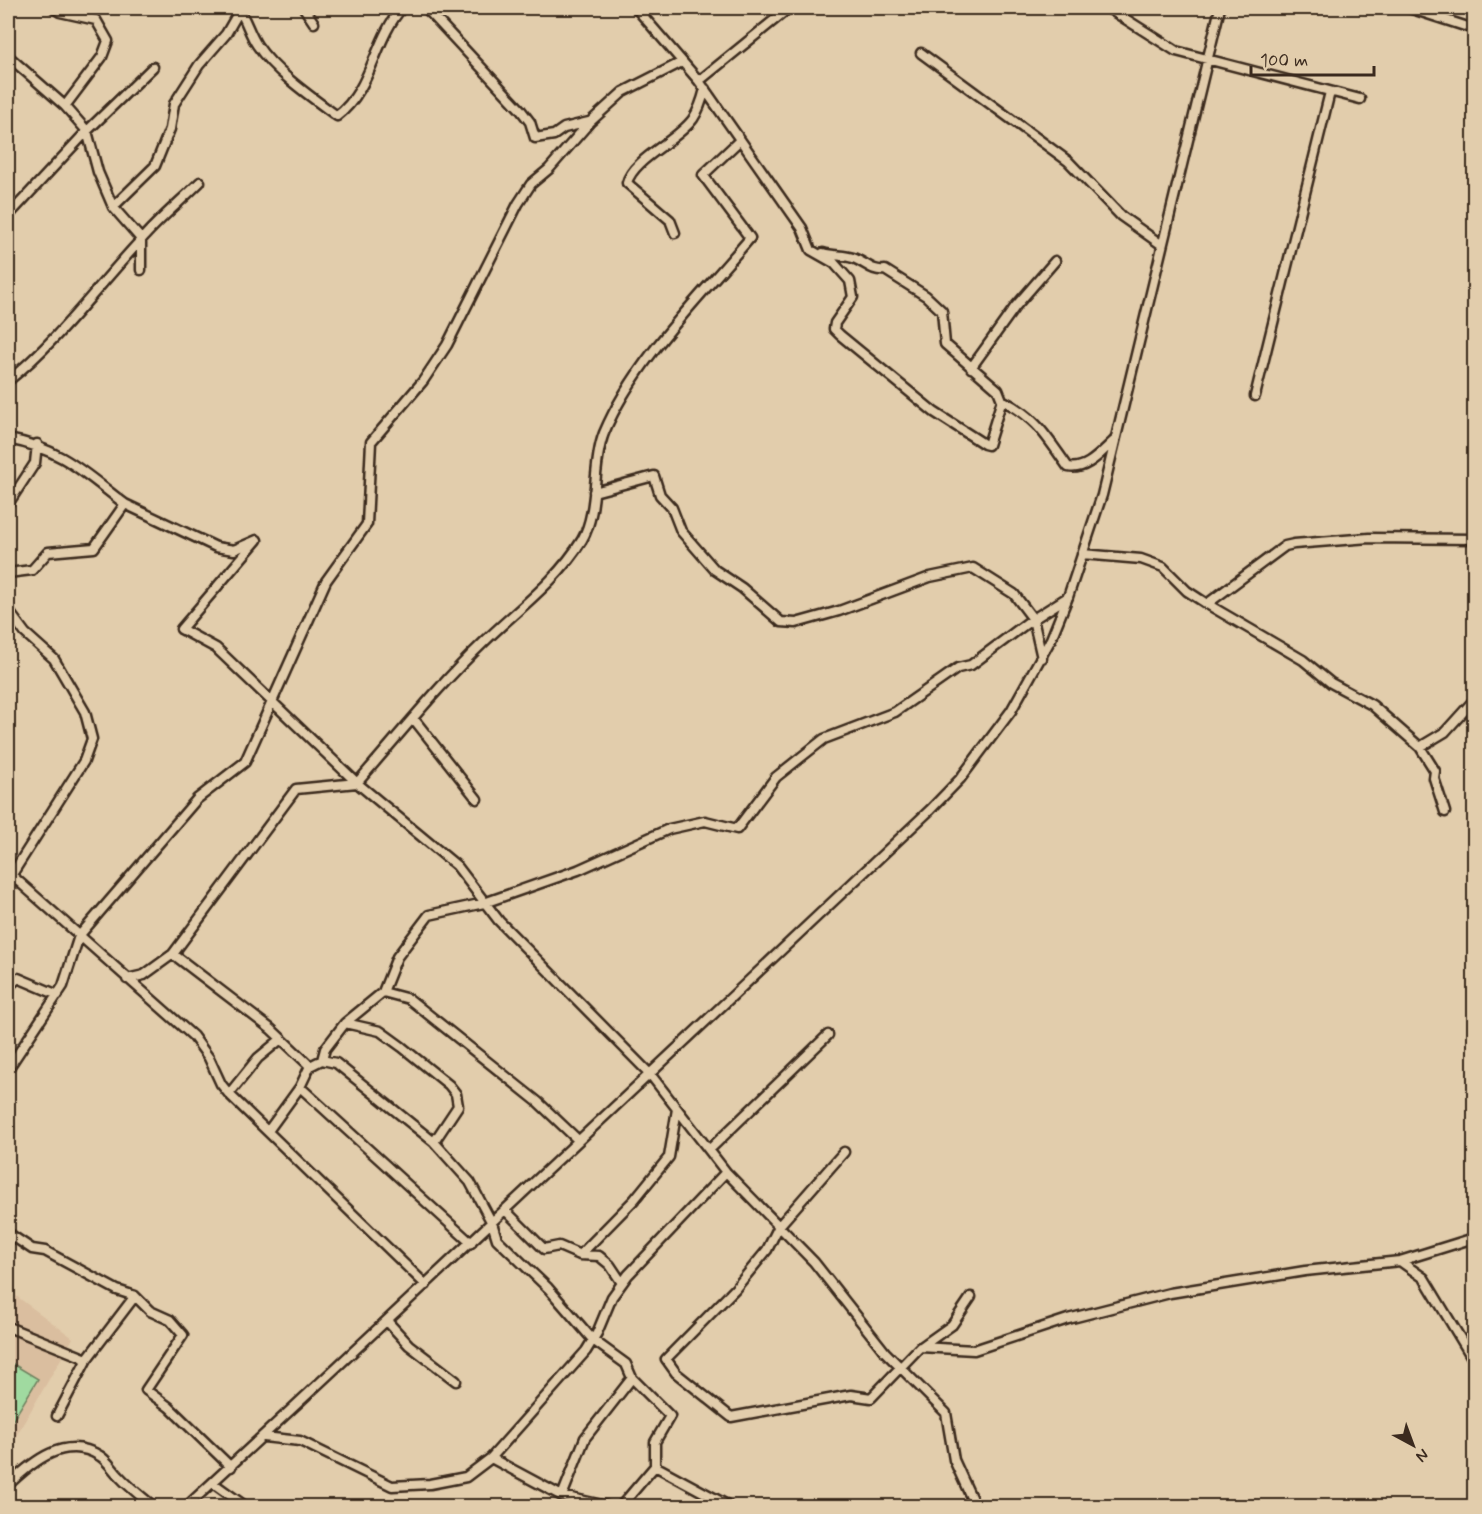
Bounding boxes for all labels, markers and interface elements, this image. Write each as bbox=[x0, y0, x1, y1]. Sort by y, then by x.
scale bar bbox=[1251, 39, 1374, 77]
text: 100 m bbox=[1260, 49, 1308, 73]
north arrow bbox=[1383, 1415, 1443, 1475]
text: N bbox=[1411, 1444, 1433, 1467]

